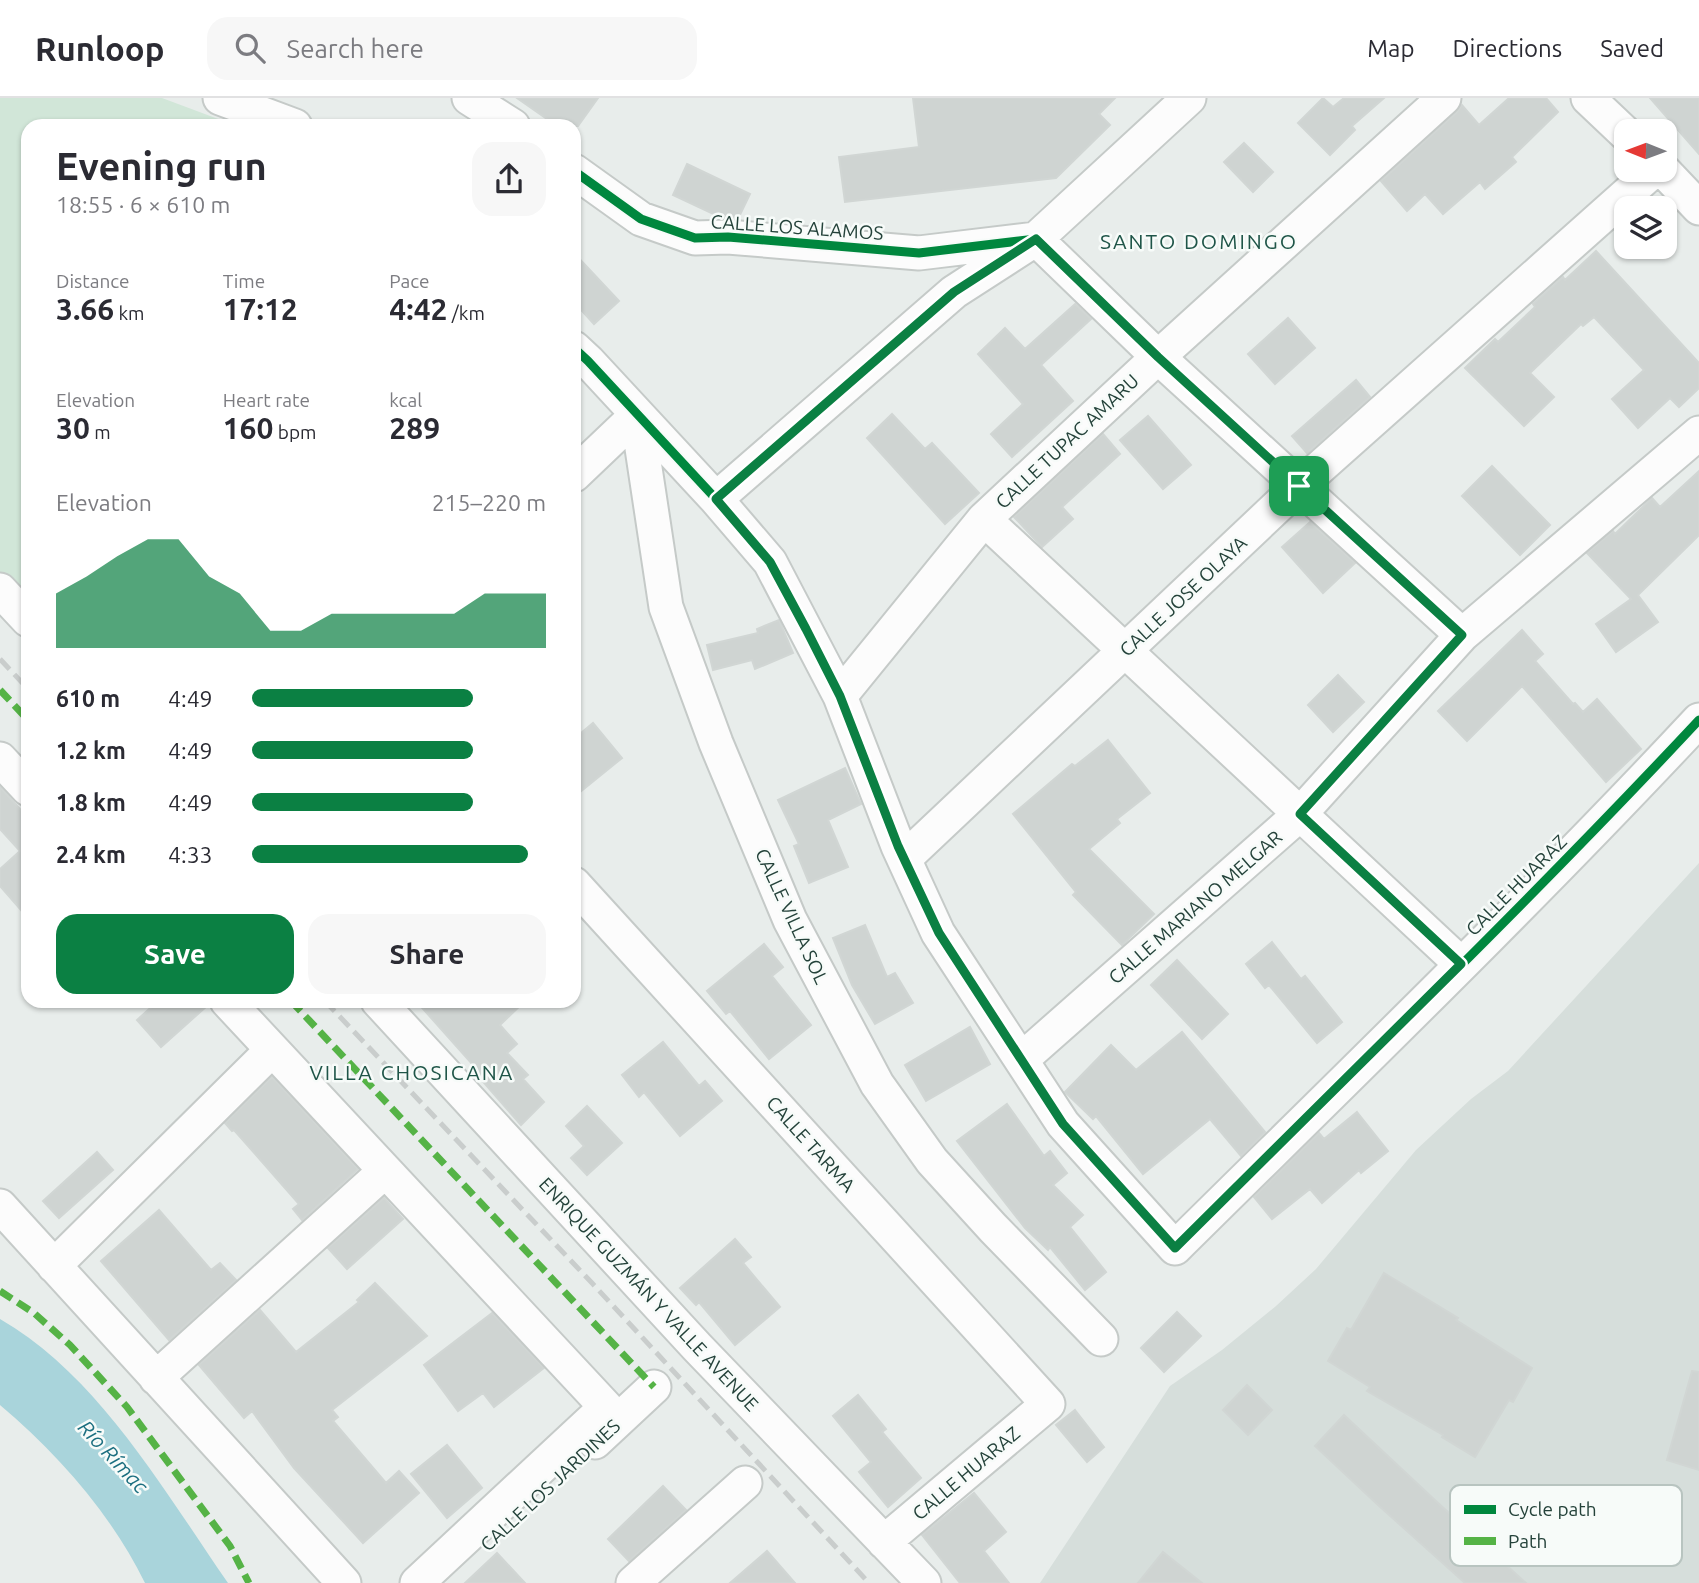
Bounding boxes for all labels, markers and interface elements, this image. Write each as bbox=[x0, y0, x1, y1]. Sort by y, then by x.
search box bbox=[207, 17, 697, 80]
icon: search bbox=[231, 29, 269, 67]
text: Runloop bbox=[35, 30, 165, 67]
text: Search here bbox=[287, 34, 424, 63]
text: Map bbox=[1367, 35, 1414, 62]
text: Directions bbox=[1452, 35, 1562, 62]
text: Saved bbox=[1600, 35, 1664, 62]
north arrow bbox=[1614, 119, 1676, 182]
map controls bbox=[1614, 119, 1677, 259]
button: share bbox=[472, 142, 546, 216]
text: Evening run bbox=[56, 145, 267, 187]
text: 18:55 · 6 × 610 m bbox=[56, 192, 230, 217]
button: layers bbox=[1614, 196, 1677, 259]
street label: CALLE LOS ALAMOS bbox=[710, 210, 884, 244]
district label: SANTO DOMINGO bbox=[1100, 229, 1298, 253]
text: Distance bbox=[56, 270, 130, 292]
text: Time bbox=[223, 270, 265, 292]
text: Pace bbox=[389, 270, 430, 292]
text: 3.66 bbox=[56, 292, 114, 326]
text: 17:12 bbox=[223, 292, 298, 326]
text: 4:42 bbox=[389, 292, 447, 326]
text: km bbox=[114, 302, 144, 324]
text: /km bbox=[447, 302, 485, 324]
street label: CALLE TUPAC AMARU bbox=[991, 369, 1143, 513]
text: Elevation bbox=[56, 389, 135, 411]
text: Heart rate bbox=[223, 389, 310, 411]
text: kcal bbox=[389, 389, 422, 411]
text: 30 bbox=[56, 411, 90, 445]
text: 160 bbox=[223, 411, 273, 445]
text: 289 bbox=[389, 411, 440, 445]
text: m bbox=[90, 421, 111, 443]
text: bpm bbox=[273, 421, 316, 443]
pin bbox=[1269, 456, 1329, 516]
icon: arrive bbox=[1280, 467, 1318, 505]
text: Elevation bbox=[56, 490, 152, 515]
text: 215–220 m bbox=[432, 490, 546, 515]
street label: CALLE JOSE OLAYA bbox=[1115, 531, 1252, 661]
text: 610 m bbox=[56, 686, 120, 711]
text: 4:49 bbox=[168, 686, 213, 711]
text: 1.2 km bbox=[56, 738, 126, 763]
text: 4:49 bbox=[168, 738, 213, 763]
text: 1.8 km bbox=[56, 790, 126, 815]
text: 4:49 bbox=[168, 790, 213, 815]
street label: CALLE MARIANO MELGAR bbox=[1104, 826, 1286, 988]
street label: CALLE HUARAZ bbox=[1461, 830, 1571, 940]
text: 2.4 km bbox=[56, 842, 126, 867]
text: 4:33 bbox=[168, 842, 213, 867]
street label: CALLE VILLA SOL bbox=[751, 845, 833, 987]
button: Save bbox=[56, 914, 294, 994]
button: Share bbox=[308, 914, 546, 994]
district label: VILLA CHOSICANA bbox=[310, 1060, 514, 1084]
street label: CALLE TARMA bbox=[762, 1092, 860, 1197]
street label: ENRIQUE GUZMÁN Y VALLE AVENUE bbox=[535, 1173, 763, 1415]
water label: Río Rímac bbox=[74, 1415, 154, 1498]
street label: CALLE LOS JARDINES bbox=[476, 1415, 624, 1555]
street label: CALLE HUARAZ bbox=[908, 1422, 1024, 1524]
legend bbox=[1450, 1485, 1682, 1566]
text: Cycle path bbox=[1508, 1498, 1597, 1520]
text: Path bbox=[1508, 1530, 1547, 1552]

